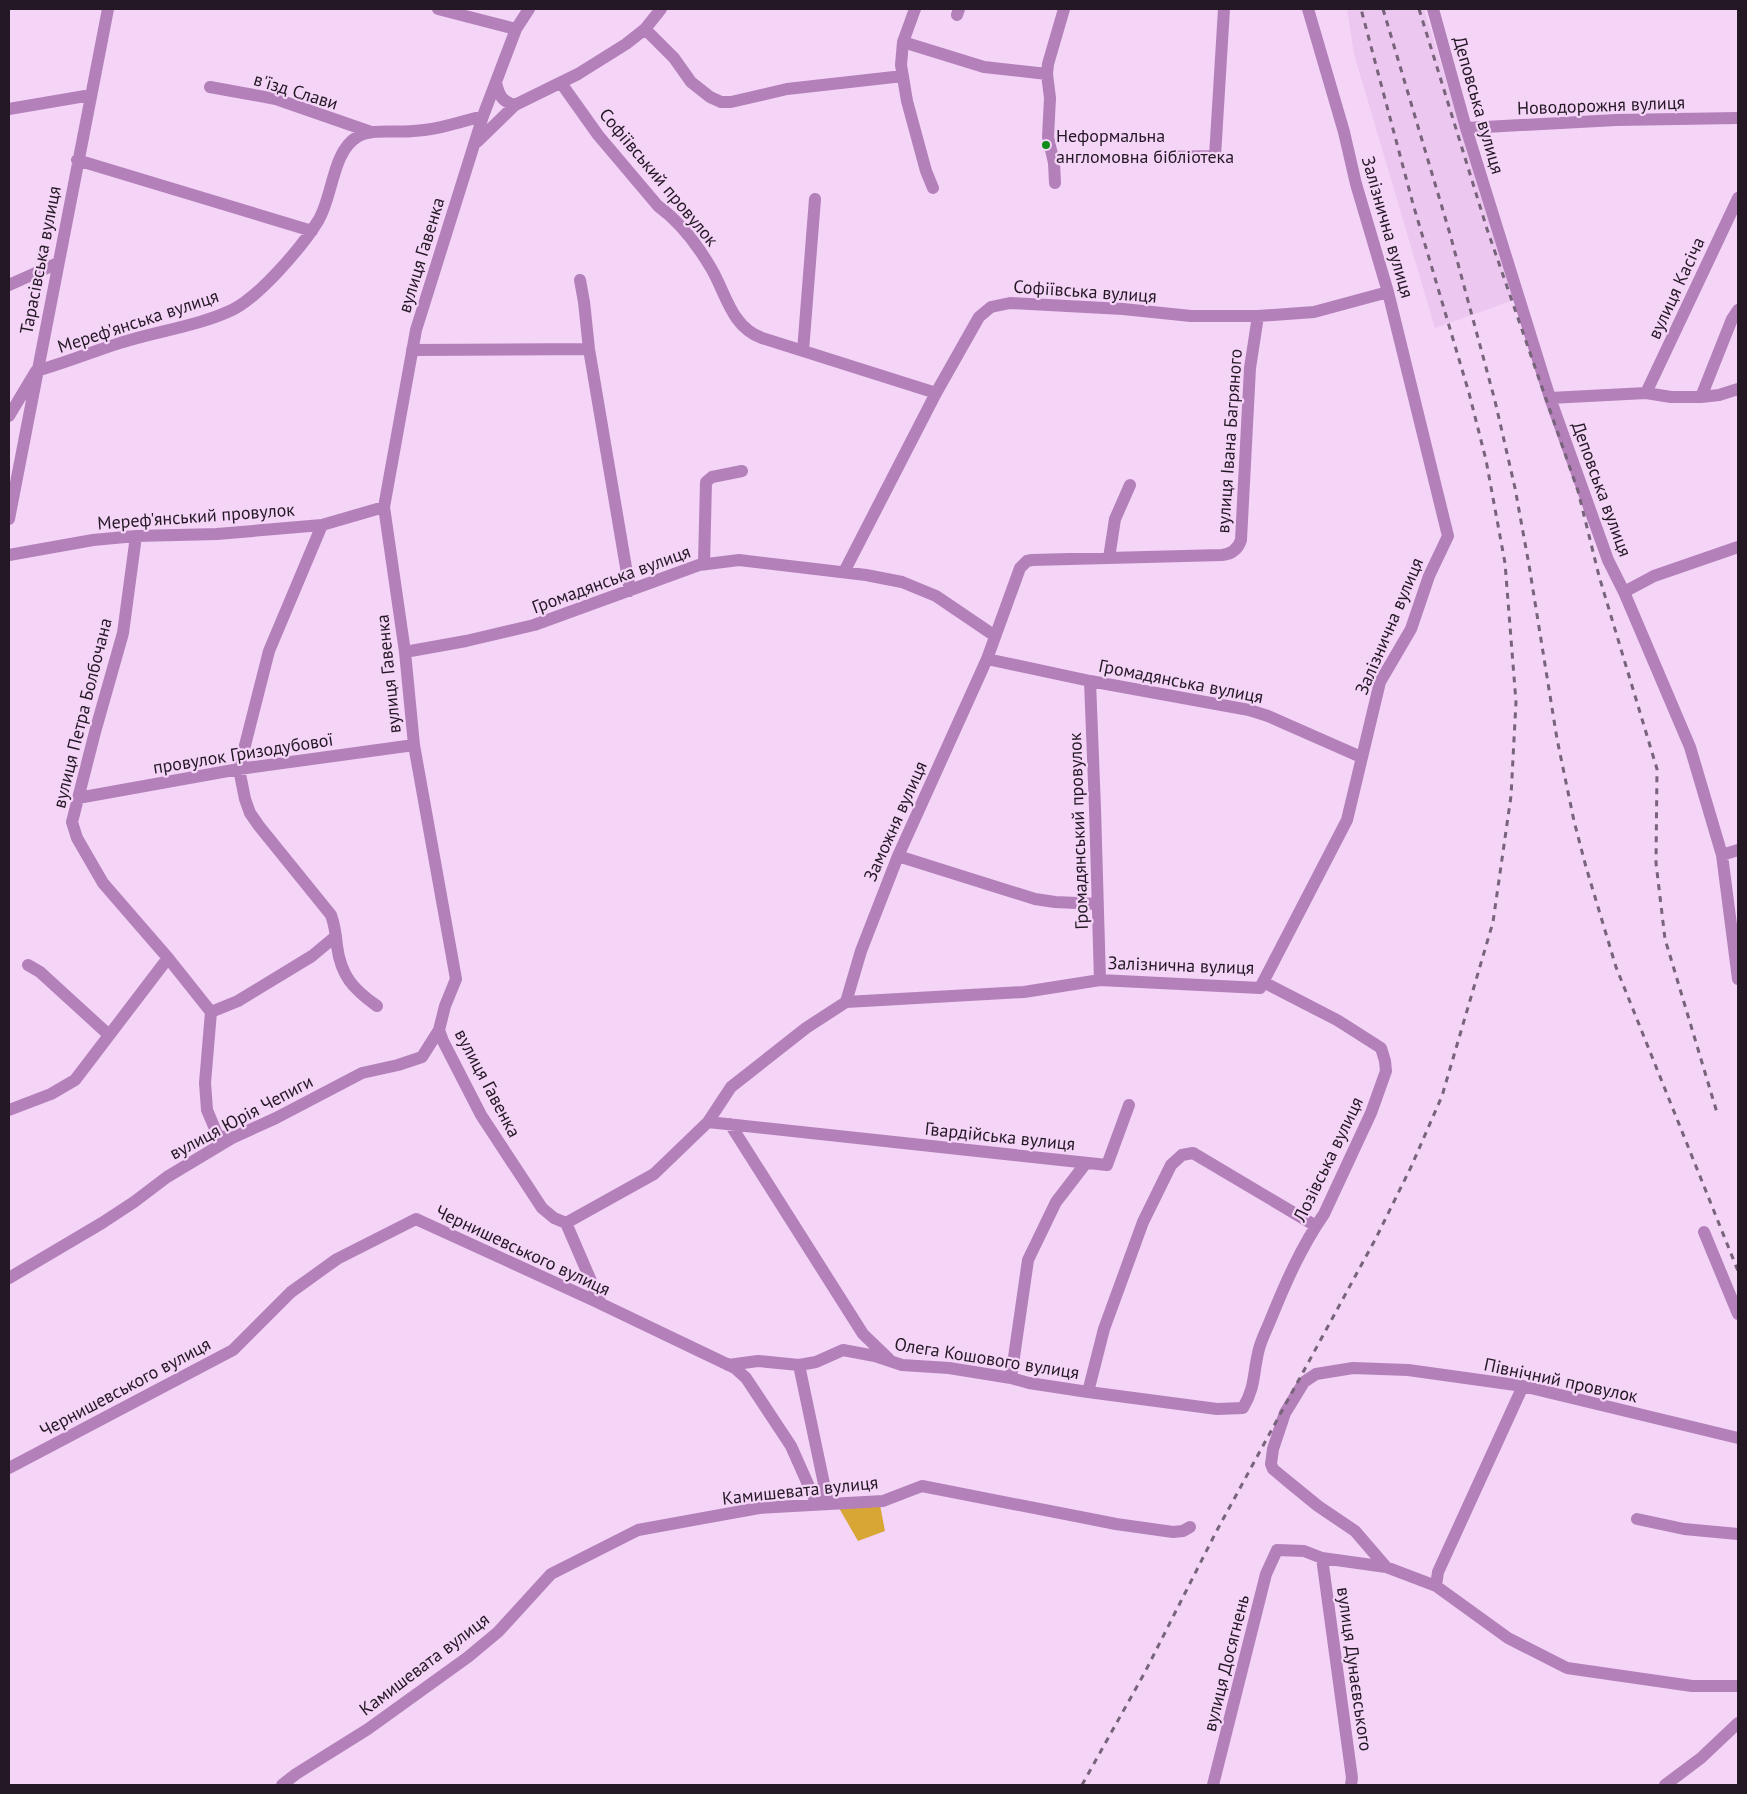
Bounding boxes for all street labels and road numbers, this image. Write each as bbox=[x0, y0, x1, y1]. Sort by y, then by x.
street label: Деповська вулиця bbox=[1448, 33, 1510, 177]
street label: в'їзд Слави bbox=[251, 67, 341, 115]
street label: Новодорожня вулиця bbox=[1517, 91, 1685, 119]
street label: Софіївський провулок bbox=[594, 103, 724, 251]
street label: Залізнична вулиця bbox=[1357, 153, 1419, 301]
street label: Тарасівська вулиця bbox=[14, 184, 66, 336]
street label: вулиця Гавенка bbox=[393, 194, 449, 316]
street label: вулиця Касіча bbox=[1642, 233, 1710, 343]
street label: Софіївська вулиця bbox=[1013, 275, 1157, 307]
street label: Мереф'янська вулиця bbox=[55, 284, 221, 358]
street label: вулиця Івана Багряного bbox=[1211, 348, 1247, 534]
street label: Деповська вулиця bbox=[1567, 418, 1637, 560]
street label: Мереф'янський провулок bbox=[97, 498, 296, 534]
street label: Громадянська вулиця bbox=[529, 540, 693, 618]
street label: Залізнична вулиця bbox=[1350, 554, 1428, 698]
street label: вулиця Гавенка bbox=[370, 613, 406, 735]
street label: вулиця Петра Болбочана bbox=[47, 616, 117, 810]
street label: Громадянська вулиця bbox=[1097, 654, 1265, 708]
street label: провулок Гризодубової bbox=[151, 727, 335, 779]
street label: Громадянський провулок bbox=[1063, 732, 1093, 930]
street label: Заможня вулиця bbox=[858, 757, 932, 885]
street label: Залізнична вулиця bbox=[1107, 951, 1255, 979]
street label: вулиця Гавенка bbox=[450, 1025, 526, 1141]
street label: вулиця Юрія Чепиги bbox=[165, 1069, 317, 1165]
street label: Лозівська вулиця bbox=[1287, 1093, 1368, 1226]
street label: Гвардійська вулиця bbox=[924, 1117, 1076, 1155]
street label: Чернишевського вулиця bbox=[432, 1199, 614, 1301]
street label: Чернишевського вулиця bbox=[36, 1332, 214, 1442]
street label: Олега Кошового вулиця bbox=[893, 1332, 1081, 1384]
street label: Північний провулок bbox=[1482, 1352, 1640, 1408]
street label: Камишевата вулиця bbox=[721, 1470, 879, 1510]
street label: вулиця Дунаєвського bbox=[1332, 1586, 1378, 1752]
street label: вулиця Досягнень bbox=[1198, 1592, 1254, 1734]
street label: Камишевата вулиця bbox=[354, 1608, 494, 1720]

